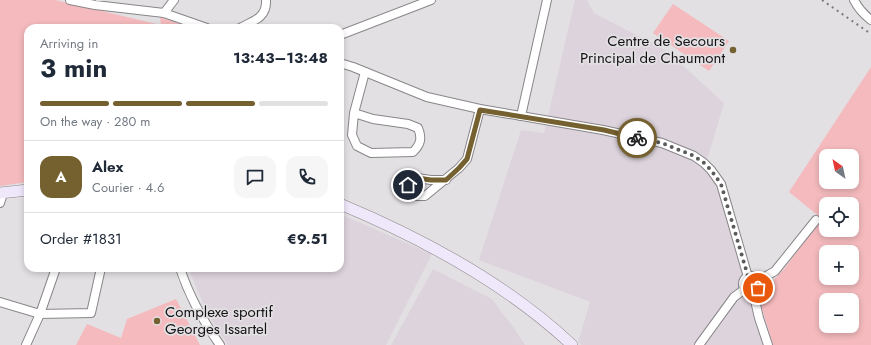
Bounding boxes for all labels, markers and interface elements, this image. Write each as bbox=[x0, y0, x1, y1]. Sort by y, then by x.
place label: Centre de Secours Principal de Chaumont bbox=[580, 30, 725, 69]
text: Arriving in bbox=[40, 34, 98, 53]
marker: Centre de Secours Principal de Chaumont bbox=[728, 45, 738, 55]
text: 13:43–13:48 bbox=[233, 47, 328, 69]
text: 3 min bbox=[40, 49, 107, 87]
text: On the way · 280 m bbox=[40, 112, 150, 131]
courier bbox=[617, 118, 657, 158]
icon: bike bbox=[626, 127, 648, 149]
north arrow bbox=[819, 149, 859, 189]
map controls bbox=[819, 149, 859, 333]
text: Alex bbox=[92, 156, 123, 178]
button: chat bbox=[234, 156, 276, 198]
button: phone bbox=[286, 156, 328, 198]
text: A bbox=[55, 166, 67, 188]
pin bbox=[391, 168, 425, 202]
icon: home bbox=[397, 174, 419, 196]
text: Courier · 4.6 bbox=[92, 178, 165, 197]
button: locate bbox=[819, 197, 859, 237]
text: Order #1831 bbox=[40, 228, 122, 250]
text: €9.51 bbox=[287, 228, 328, 250]
button: + bbox=[819, 245, 859, 285]
pin bbox=[741, 271, 775, 305]
icon: bag bbox=[747, 277, 769, 299]
button: − bbox=[819, 293, 859, 333]
place label: Complexe sportif Georges Issartel bbox=[165, 301, 273, 340]
marker: Complexe sportif Georges Issartel bbox=[152, 316, 162, 326]

